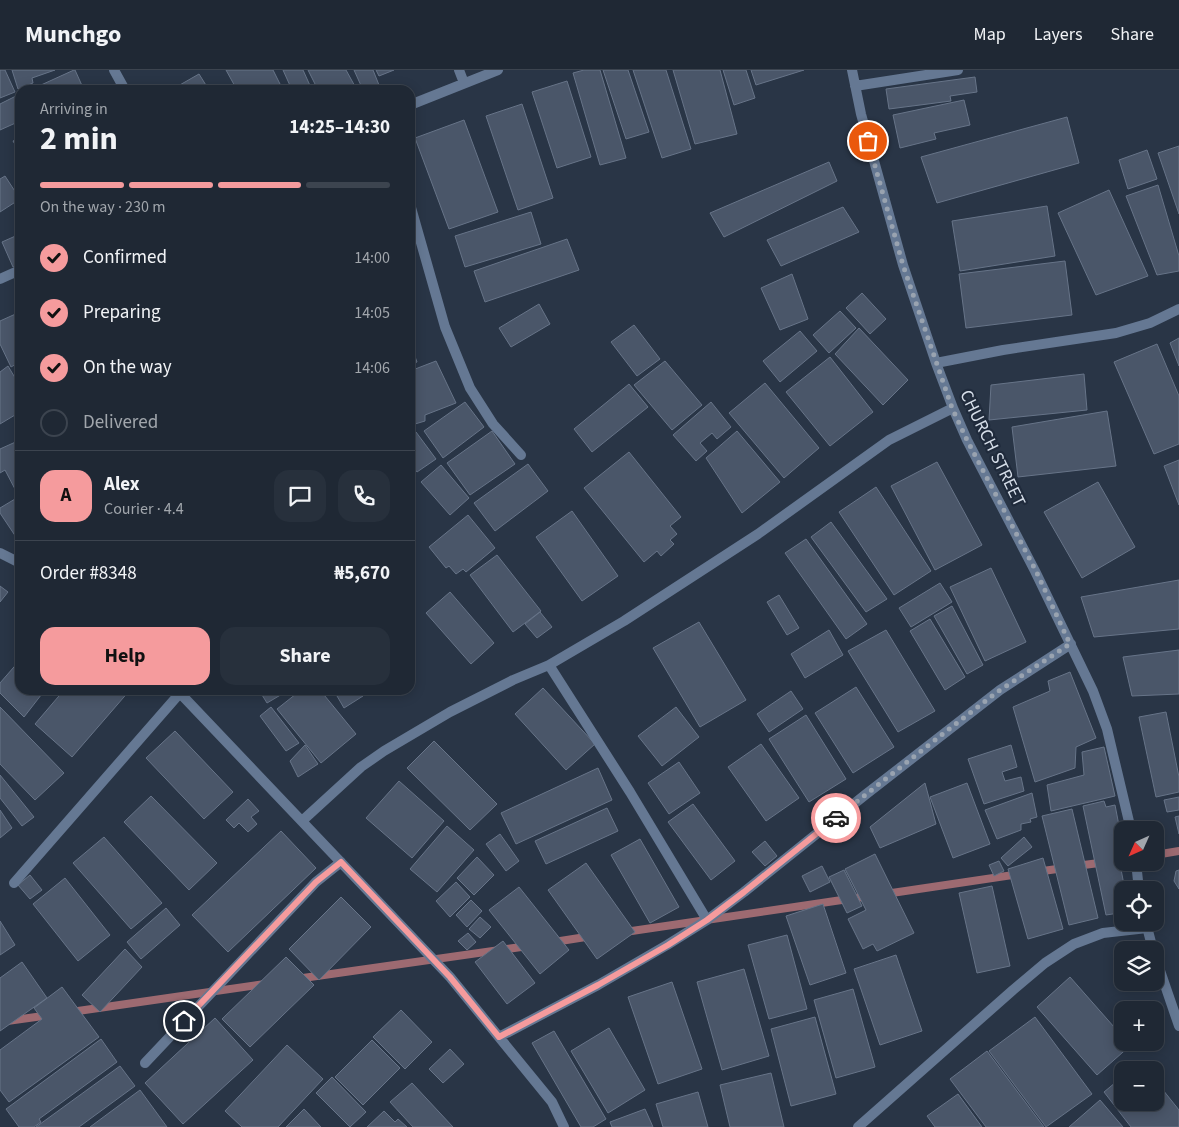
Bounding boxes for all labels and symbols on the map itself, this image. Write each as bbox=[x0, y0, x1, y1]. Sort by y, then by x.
pin bbox=[847, 120, 889, 162]
street label: CHURCH STREET bbox=[953, 386, 1032, 511]
courier bbox=[811, 793, 861, 843]
north arrow bbox=[1114, 821, 1164, 871]
pin bbox=[163, 1000, 205, 1042]

